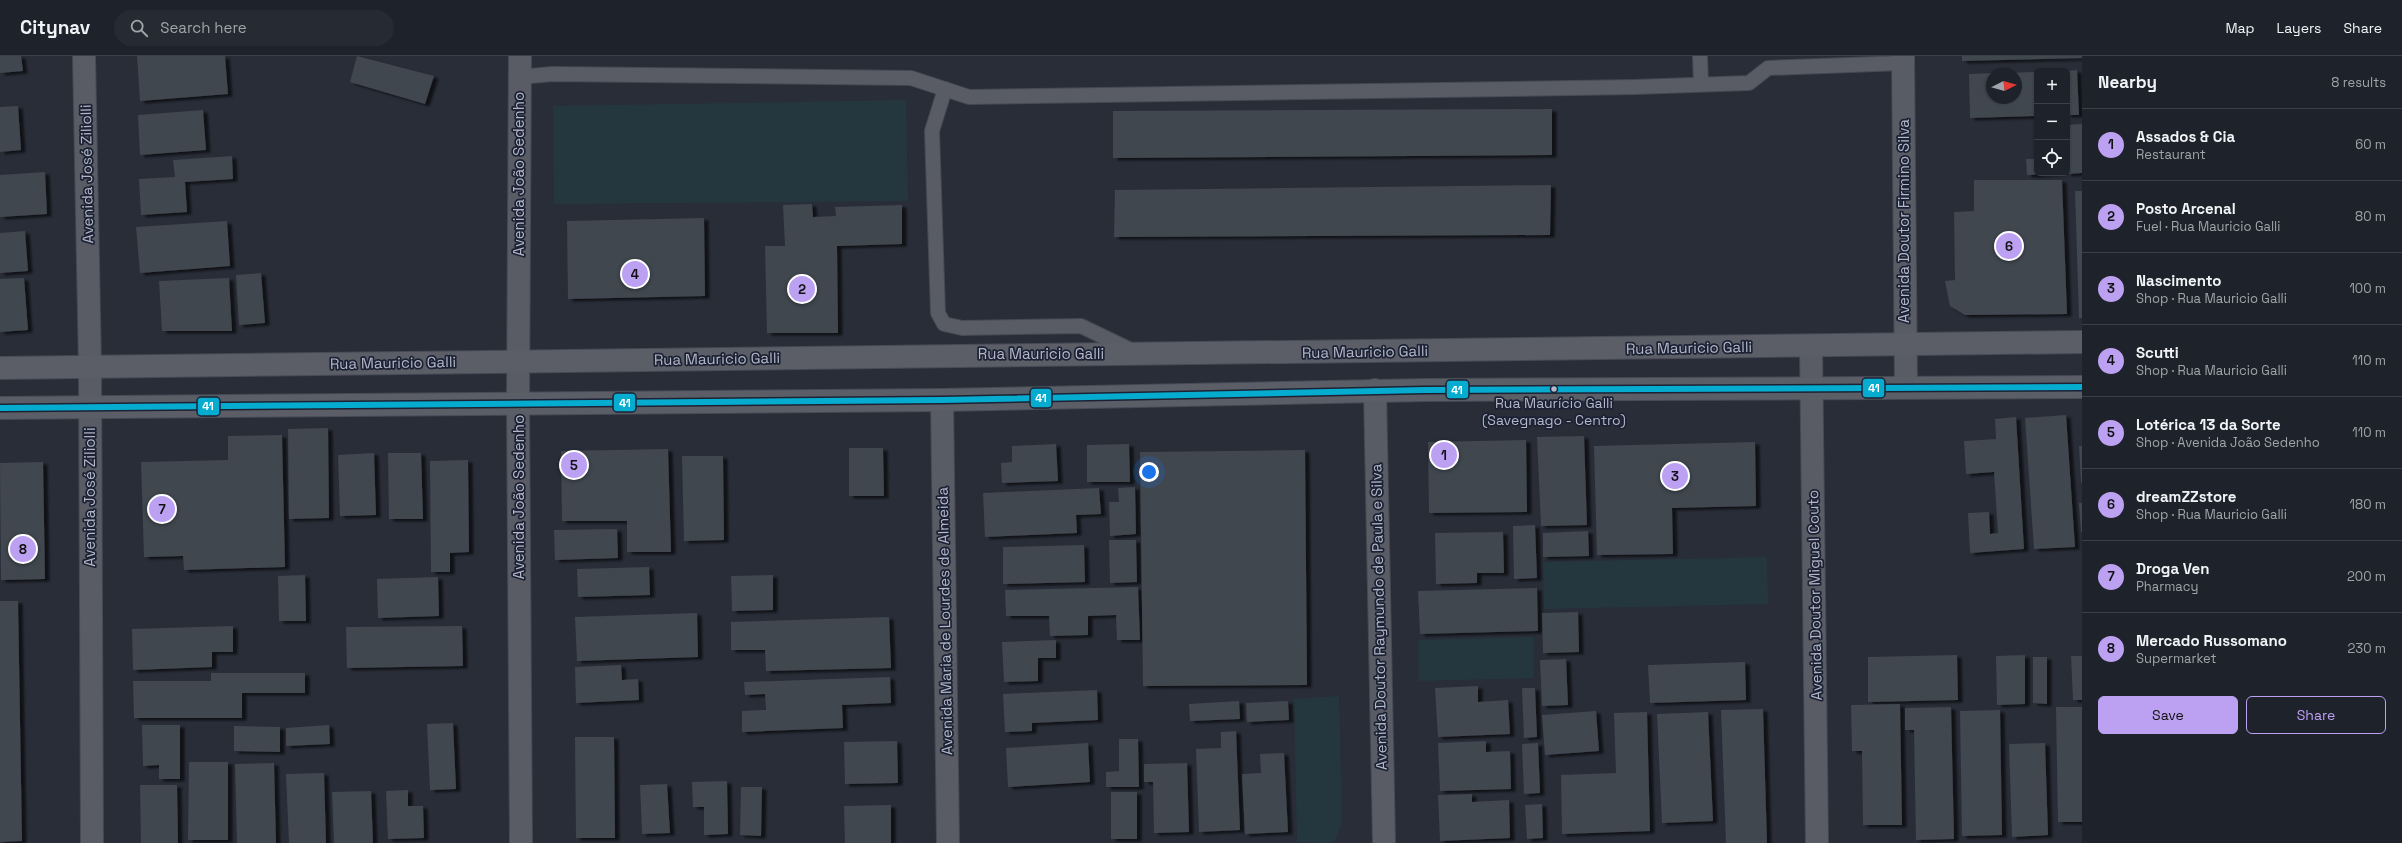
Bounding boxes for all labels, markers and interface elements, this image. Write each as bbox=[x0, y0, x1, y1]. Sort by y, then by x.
search box bbox=[114, 10, 394, 46]
text: Citynav bbox=[20, 15, 90, 40]
icon: search bbox=[128, 17, 150, 39]
text: Search here bbox=[160, 18, 247, 37]
text: Map bbox=[2225, 19, 2255, 37]
text: Layers bbox=[2277, 19, 2321, 37]
text: Share bbox=[2343, 19, 2382, 37]
north arrow bbox=[1986, 68, 2022, 104]
map controls bbox=[2034, 68, 2070, 176]
button: + bbox=[2034, 68, 2070, 104]
text: Nearby bbox=[2098, 71, 2157, 93]
text: 8 results bbox=[2331, 74, 2386, 91]
street label: Avenida João Sedenho bbox=[509, 92, 528, 256]
street label: Avenida José Ziliolli bbox=[76, 104, 97, 244]
button: − bbox=[2034, 104, 2070, 140]
street label: Avenida Doutor Firmino Silva bbox=[1894, 119, 1913, 323]
text: Assados & Cia bbox=[2136, 127, 2235, 146]
text: 1 bbox=[2108, 136, 2114, 153]
text: 60 m bbox=[2355, 136, 2386, 153]
button: locate bbox=[2034, 140, 2070, 176]
text: Restaurant bbox=[2136, 146, 2206, 163]
text: Posto Arcenal bbox=[2136, 199, 2236, 218]
text: 2 bbox=[2107, 208, 2115, 225]
text: 80 m bbox=[2355, 208, 2386, 225]
text: Fuel · Rua Mauricio Galli bbox=[2136, 218, 2281, 235]
pin: 6 bbox=[1996, 231, 2022, 261]
pin: 4 bbox=[622, 259, 648, 289]
text: Nascimento bbox=[2136, 271, 2222, 290]
pin: 2 bbox=[789, 274, 815, 304]
text: 3 bbox=[2107, 280, 2115, 297]
text: 100 m bbox=[2349, 280, 2386, 297]
text: Shop · Rua Mauricio Galli bbox=[2136, 290, 2287, 307]
street label: Rua Mauricio Galli bbox=[1626, 337, 1752, 358]
street label: Rua Mauricio Galli bbox=[1302, 341, 1428, 362]
text: Scutti bbox=[2136, 343, 2179, 362]
street label: Rua Mauricio Galli bbox=[978, 344, 1104, 363]
street label: Rua Mauricio Galli bbox=[654, 348, 780, 369]
street label: Rua Mauricio Galli bbox=[330, 352, 456, 373]
text: 4 bbox=[2107, 352, 2115, 369]
text: 110 m bbox=[2352, 352, 2386, 369]
text: Shop · Rua Mauricio Galli bbox=[2136, 362, 2287, 379]
line badge: 41 bbox=[1862, 378, 1885, 398]
line badge: 41 bbox=[1446, 380, 1469, 399]
text: 41 bbox=[1868, 381, 1880, 395]
text: 41 bbox=[1451, 383, 1463, 397]
marker: Rua Maurício Galli (Savegnago - Centro) bbox=[1549, 384, 1559, 394]
line badge: 41 bbox=[1030, 388, 1052, 408]
text: 41 bbox=[1035, 391, 1047, 405]
line badge: 41 bbox=[613, 393, 636, 412]
place label: Rua Maurício Galli (Savegnago - Centro) bbox=[1482, 394, 1626, 429]
text: 41 bbox=[619, 396, 631, 410]
line badge: 41 bbox=[197, 397, 220, 416]
text: 41 bbox=[202, 399, 214, 413]
street label: Avenida João Sedenho bbox=[509, 415, 528, 579]
text: Lotérica 13 da Sorte bbox=[2136, 415, 2281, 434]
text: 5 bbox=[2107, 424, 2115, 441]
text: 110 m bbox=[2352, 424, 2386, 441]
street label: Avenida José Ziliolli bbox=[80, 427, 99, 567]
text: Shop · Avenida João Sedenho bbox=[2136, 434, 2320, 451]
pin: 1 bbox=[1431, 440, 1457, 470]
pin: 5 bbox=[561, 450, 587, 480]
pin: 3 bbox=[1662, 461, 1688, 491]
your location bbox=[1139, 462, 1159, 482]
street label: Avenida Doutor Raymundo de Paula e Silva bbox=[1366, 463, 1391, 770]
street label: Avenida Maria de Lourdes de Almeida bbox=[933, 486, 956, 755]
text: dreamZZstore bbox=[2136, 487, 2236, 506]
street label: Avenida Doutor Miguel Couto bbox=[1803, 490, 1826, 700]
pin: 7 bbox=[149, 494, 175, 524]
text: 6 bbox=[2107, 496, 2115, 513]
text: 180 m bbox=[2350, 496, 2386, 513]
text: Shop · Rua Mauricio Galli bbox=[2136, 506, 2287, 523]
pin: 8 bbox=[10, 534, 36, 564]
text: Droga Ven bbox=[2136, 559, 2209, 578]
text: 7 bbox=[2107, 568, 2115, 585]
text: 200 m bbox=[2347, 568, 2386, 585]
text: Pharmacy bbox=[2136, 578, 2198, 595]
text: Mercado Russomano bbox=[2136, 631, 2287, 650]
text: 8 bbox=[2107, 640, 2115, 657]
text: 230 m bbox=[2348, 640, 2386, 657]
text: Supermarket bbox=[2136, 650, 2217, 667]
button: Save bbox=[2098, 696, 2238, 734]
button: Share bbox=[2246, 696, 2386, 734]

